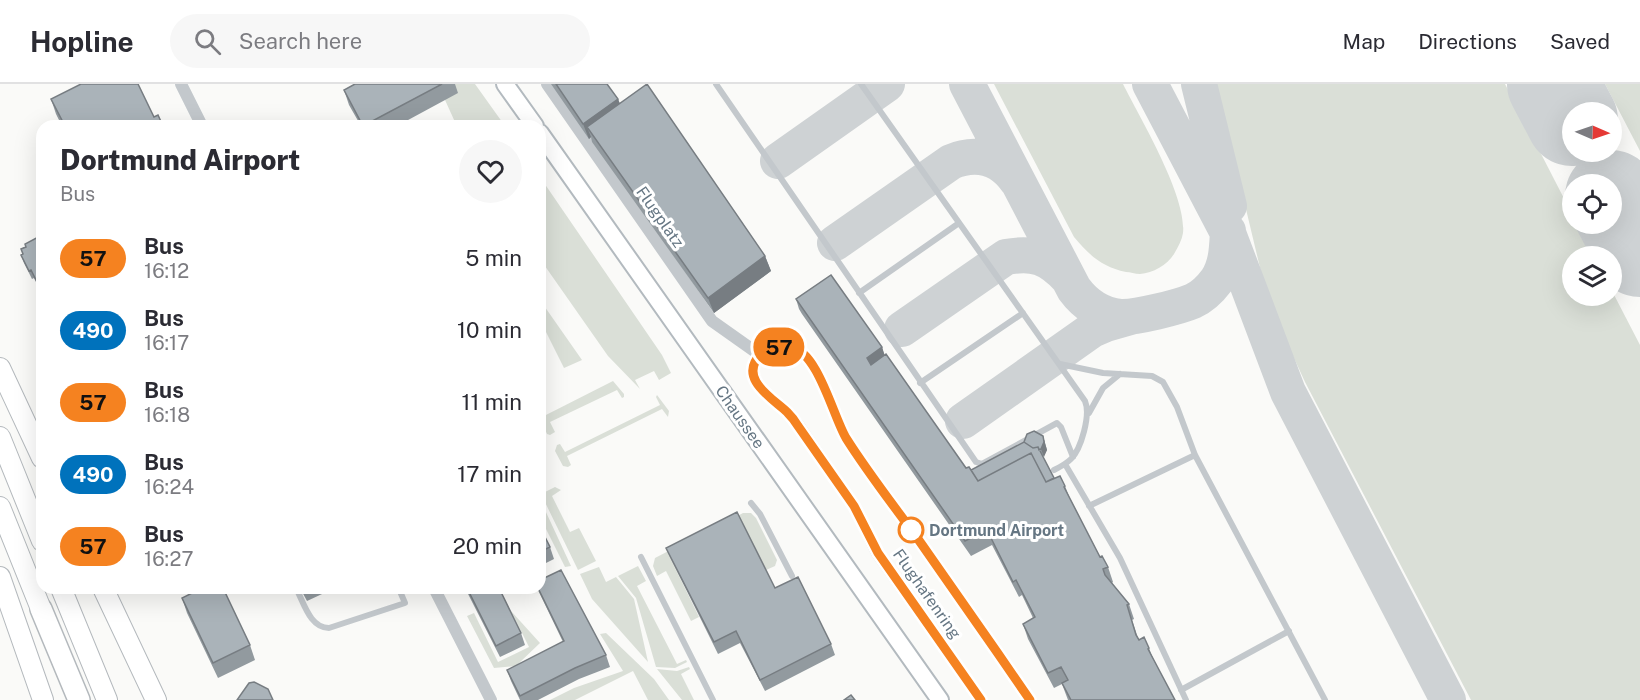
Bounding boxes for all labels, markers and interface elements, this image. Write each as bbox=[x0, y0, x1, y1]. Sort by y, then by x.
search box bbox=[170, 14, 590, 68]
text: Hopline bbox=[30, 25, 134, 58]
icon: search bbox=[191, 25, 224, 58]
text: Search here bbox=[239, 28, 362, 54]
text: Map bbox=[1343, 29, 1385, 54]
text: Directions bbox=[1418, 29, 1517, 54]
text: Saved bbox=[1550, 29, 1610, 54]
north arrow bbox=[1562, 102, 1622, 162]
map controls bbox=[1562, 102, 1622, 306]
button: heart bbox=[459, 140, 522, 203]
text: Dortmund Airport bbox=[60, 143, 300, 176]
button: locate bbox=[1562, 174, 1622, 234]
text: Bus bbox=[60, 182, 95, 206]
street label: Flugplatz bbox=[632, 183, 688, 251]
text: Bus bbox=[144, 233, 184, 259]
text: 5 min bbox=[465, 245, 522, 271]
text: 57 bbox=[79, 246, 107, 271]
button: layers bbox=[1562, 246, 1622, 306]
text: 16:12 bbox=[144, 259, 189, 283]
text: Bus bbox=[144, 305, 184, 331]
text: 10 min bbox=[457, 317, 522, 343]
text: 490 bbox=[72, 318, 114, 343]
line badge: 57 bbox=[752, 328, 806, 366]
text: 16:17 bbox=[144, 331, 189, 355]
text: 57 bbox=[765, 335, 793, 360]
text: Bus bbox=[144, 377, 184, 403]
street label: Chaussee bbox=[711, 382, 769, 452]
text: 11 min bbox=[461, 389, 522, 415]
text: 57 bbox=[79, 390, 107, 415]
text: 16:18 bbox=[144, 403, 190, 427]
text: Bus bbox=[144, 449, 184, 475]
text: 17 min bbox=[457, 461, 522, 487]
text: 490 bbox=[72, 462, 114, 487]
text: 16:24 bbox=[144, 475, 194, 499]
marker: Dortmund Airport bbox=[898, 517, 924, 543]
text: Bus bbox=[144, 521, 184, 547]
place label: Dortmund Airport bbox=[929, 521, 1065, 540]
text: 20 min bbox=[453, 533, 522, 559]
text: 57 bbox=[79, 534, 107, 559]
street label: Flughafenring bbox=[889, 545, 965, 643]
text: 16:27 bbox=[144, 547, 193, 571]

